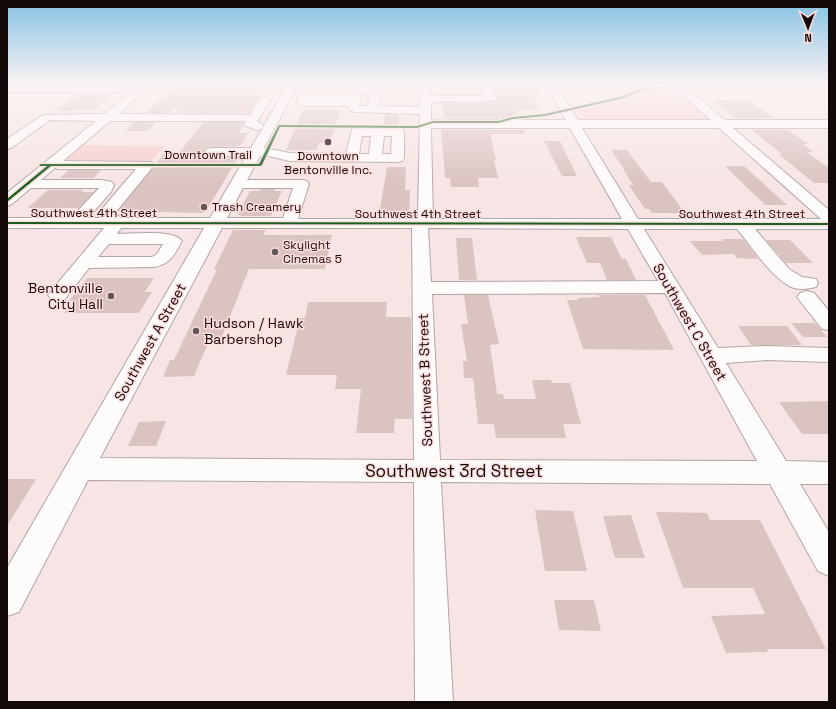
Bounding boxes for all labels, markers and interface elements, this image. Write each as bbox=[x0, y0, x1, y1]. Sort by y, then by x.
north arrow bbox=[788, 8, 828, 48]
text: N bbox=[804, 31, 812, 45]
marker: Downtown Bentonville Inc. bbox=[323, 137, 333, 147]
street label: Downtown Trail bbox=[164, 147, 252, 163]
place label: Downtown Bentonville Inc. bbox=[284, 148, 372, 178]
place label: Trash Creamery bbox=[212, 199, 301, 215]
marker: Trash Creamery bbox=[199, 202, 209, 212]
street label: Southwest 4th Street bbox=[31, 205, 157, 221]
street label: Southwest 4th Street bbox=[355, 206, 481, 222]
street label: Southwest 4th Street bbox=[679, 206, 805, 222]
place label: Skylight Cinemas 5 bbox=[283, 237, 342, 267]
marker: Skylight Cinemas 5 bbox=[270, 247, 280, 257]
street label: Southwest C Street bbox=[649, 260, 731, 384]
place label: Bentonville City Hall bbox=[28, 279, 103, 313]
street label: Southwest A Street bbox=[110, 280, 190, 404]
marker: Bentonville City Hall bbox=[106, 291, 116, 301]
street label: Southwest B Street bbox=[414, 313, 436, 447]
place label: Hudson / Hawk Barbershop bbox=[204, 314, 304, 348]
marker: Hudson / Hawk Barbershop bbox=[191, 326, 201, 336]
street label: Southwest 3rd Street bbox=[365, 460, 543, 482]

